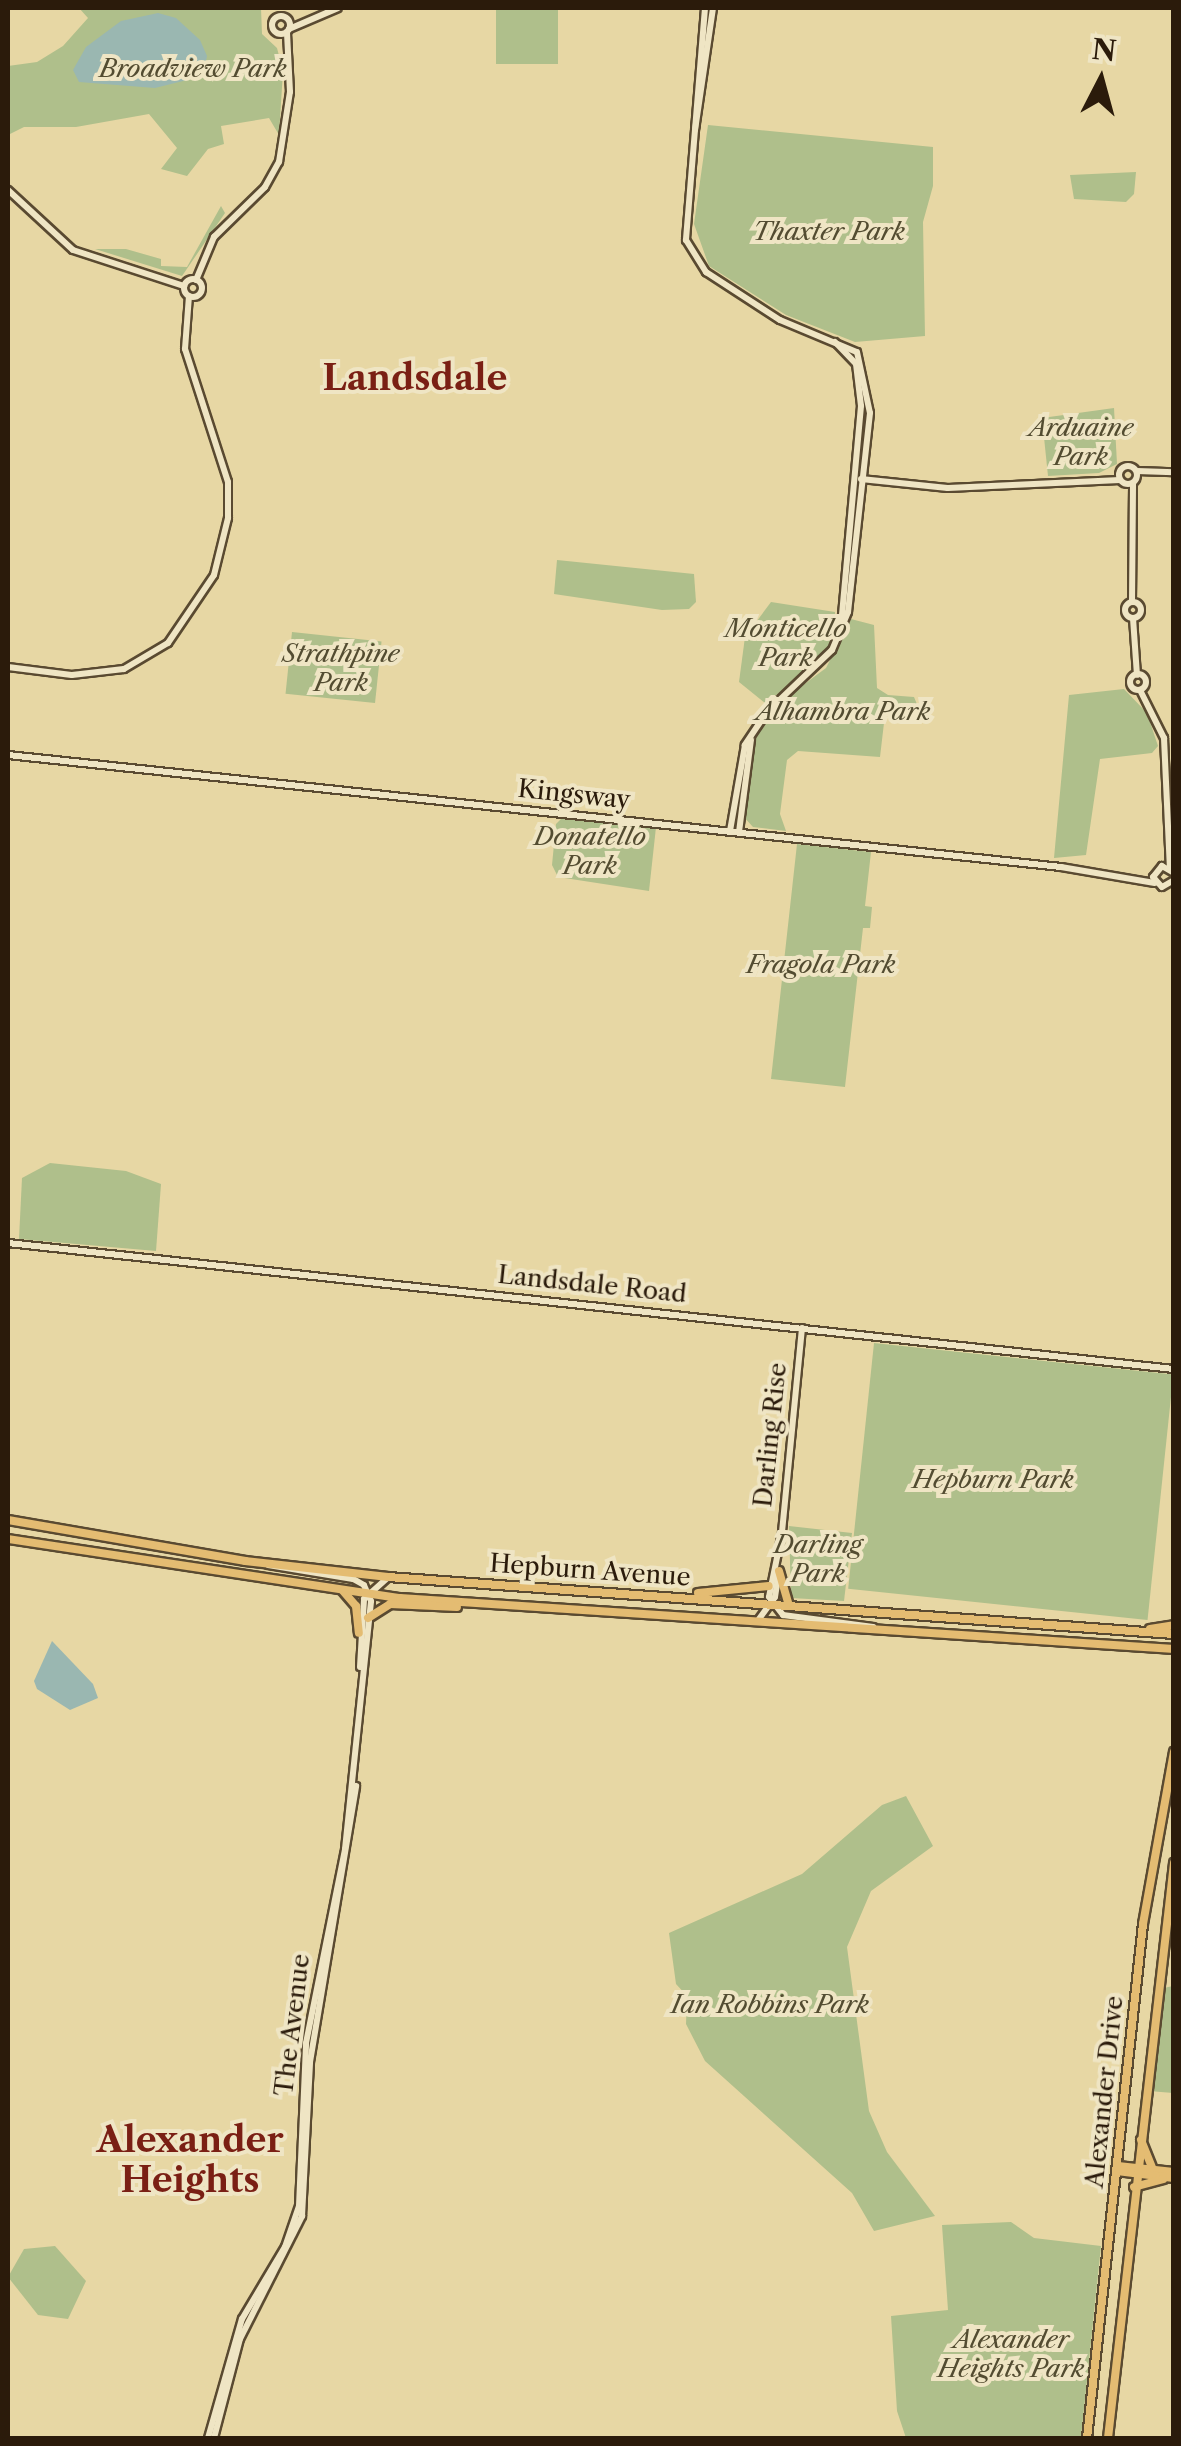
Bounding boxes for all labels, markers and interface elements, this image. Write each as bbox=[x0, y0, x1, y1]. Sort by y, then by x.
north arrow bbox=[1051, 30, 1151, 130]
text: N bbox=[1090, 32, 1118, 68]
park label: Broadview Park bbox=[99, 54, 287, 84]
park label: Thaxter Park bbox=[753, 217, 905, 247]
district label: Landsdale bbox=[323, 357, 507, 399]
park label: Arduaine Park bbox=[1029, 414, 1133, 473]
park label: Monticello Park bbox=[725, 615, 847, 674]
park label: Strathpine Park bbox=[282, 640, 400, 699]
park label: Alhambra Park bbox=[756, 697, 930, 727]
street label: Kingsway bbox=[516, 774, 632, 816]
park label: Donatello Park bbox=[534, 823, 646, 882]
park label: Fragola Park bbox=[746, 950, 896, 980]
street label: Landsdale Road bbox=[496, 1260, 688, 1310]
street label: Darling Rise bbox=[748, 1361, 794, 1509]
park label: Hepburn Park bbox=[912, 1465, 1074, 1495]
park label: Darling Park bbox=[774, 1531, 862, 1590]
street label: Hepburn Avenue bbox=[488, 1549, 692, 1593]
street label: The Avenue bbox=[269, 1952, 317, 2098]
park label: Ian Robbins Park bbox=[671, 1990, 869, 2020]
street label: Alexander Drive bbox=[1080, 1994, 1130, 2190]
district label: Alexander Heights bbox=[96, 2119, 284, 2201]
park label: Alexander Heights Park bbox=[937, 2326, 1085, 2385]

